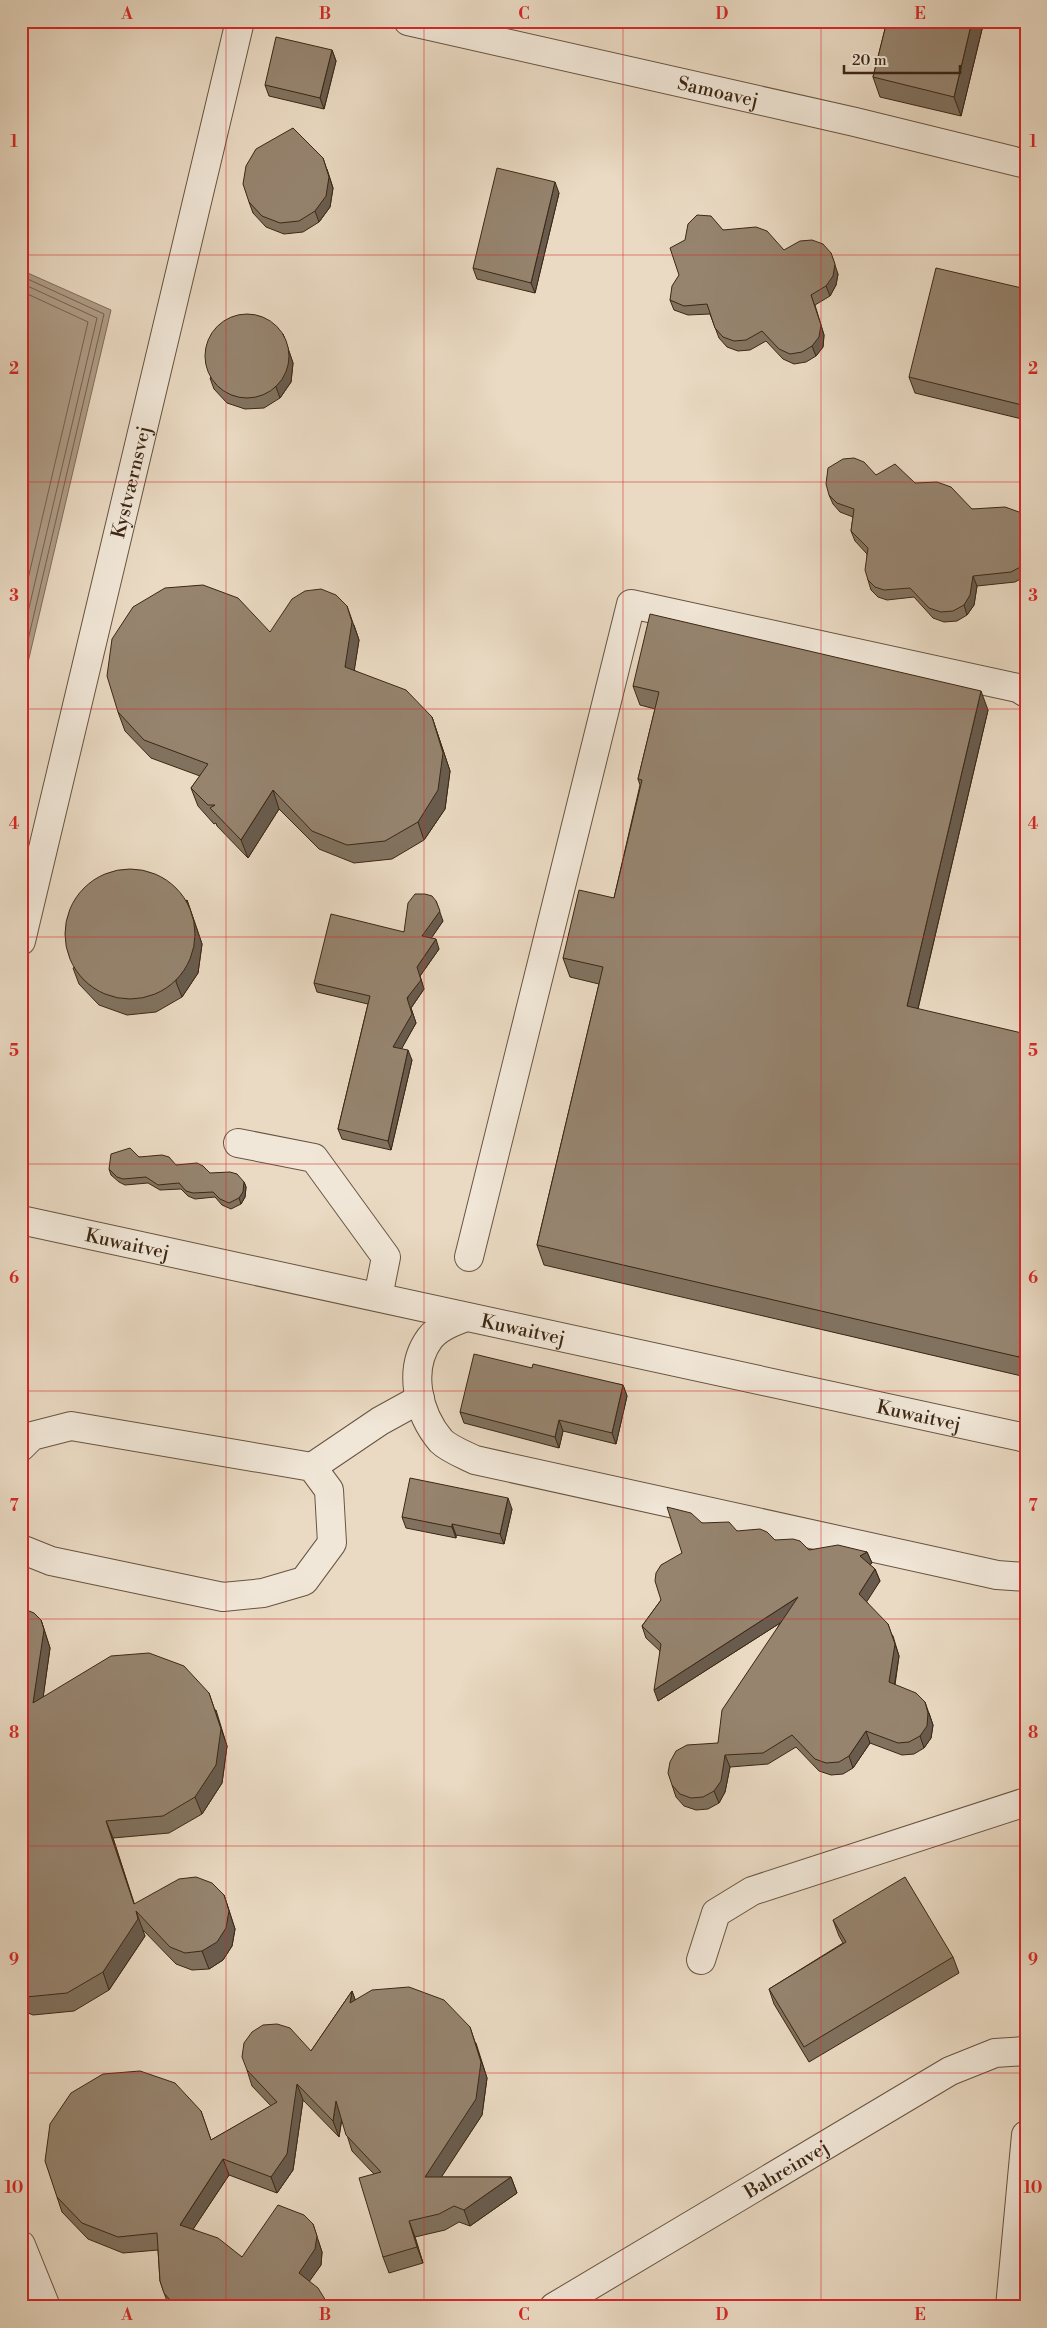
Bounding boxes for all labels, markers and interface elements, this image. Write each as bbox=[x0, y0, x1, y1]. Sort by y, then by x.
text: A bbox=[120, 4, 133, 24]
text: B bbox=[319, 4, 331, 24]
text: C bbox=[518, 4, 530, 24]
text: D bbox=[716, 4, 729, 24]
text: E bbox=[914, 4, 926, 24]
scale bar bbox=[844, 42, 961, 74]
text: 20 m bbox=[852, 51, 887, 70]
street label: Samoavej bbox=[675, 71, 761, 113]
text: 1 bbox=[10, 132, 18, 152]
text: 1 bbox=[1029, 132, 1037, 152]
text: 2 bbox=[9, 359, 19, 379]
text: 2 bbox=[1028, 359, 1038, 379]
street label: Kystværnsvej bbox=[106, 423, 156, 541]
text: 3 bbox=[9, 586, 19, 606]
text: 3 bbox=[1028, 586, 1038, 606]
text: 4 bbox=[9, 814, 20, 834]
text: 4 bbox=[1028, 814, 1039, 834]
text: 5 bbox=[9, 1041, 19, 1061]
text: 5 bbox=[1028, 1041, 1038, 1061]
street label: Kuwaitvej bbox=[83, 1223, 172, 1265]
text: 6 bbox=[9, 1268, 19, 1288]
text: 6 bbox=[1028, 1268, 1038, 1288]
street label: Kuwaitvej bbox=[479, 1309, 568, 1351]
street label: Kuwaitvej bbox=[875, 1395, 963, 1437]
text: 7 bbox=[9, 1496, 19, 1516]
text: 7 bbox=[1028, 1496, 1038, 1516]
text: 8 bbox=[9, 1723, 19, 1743]
text: 8 bbox=[1028, 1723, 1038, 1743]
text: 9 bbox=[9, 1950, 19, 1970]
text: 9 bbox=[1028, 1950, 1038, 1970]
street label: Bahreinvej bbox=[739, 2135, 833, 2205]
text: 10 bbox=[5, 2178, 23, 2198]
text: 10 bbox=[1024, 2178, 1042, 2198]
text: A bbox=[120, 2305, 133, 2325]
text: B bbox=[319, 2305, 331, 2325]
text: C bbox=[518, 2305, 530, 2325]
text: D bbox=[716, 2305, 729, 2325]
text: E bbox=[914, 2305, 926, 2325]

